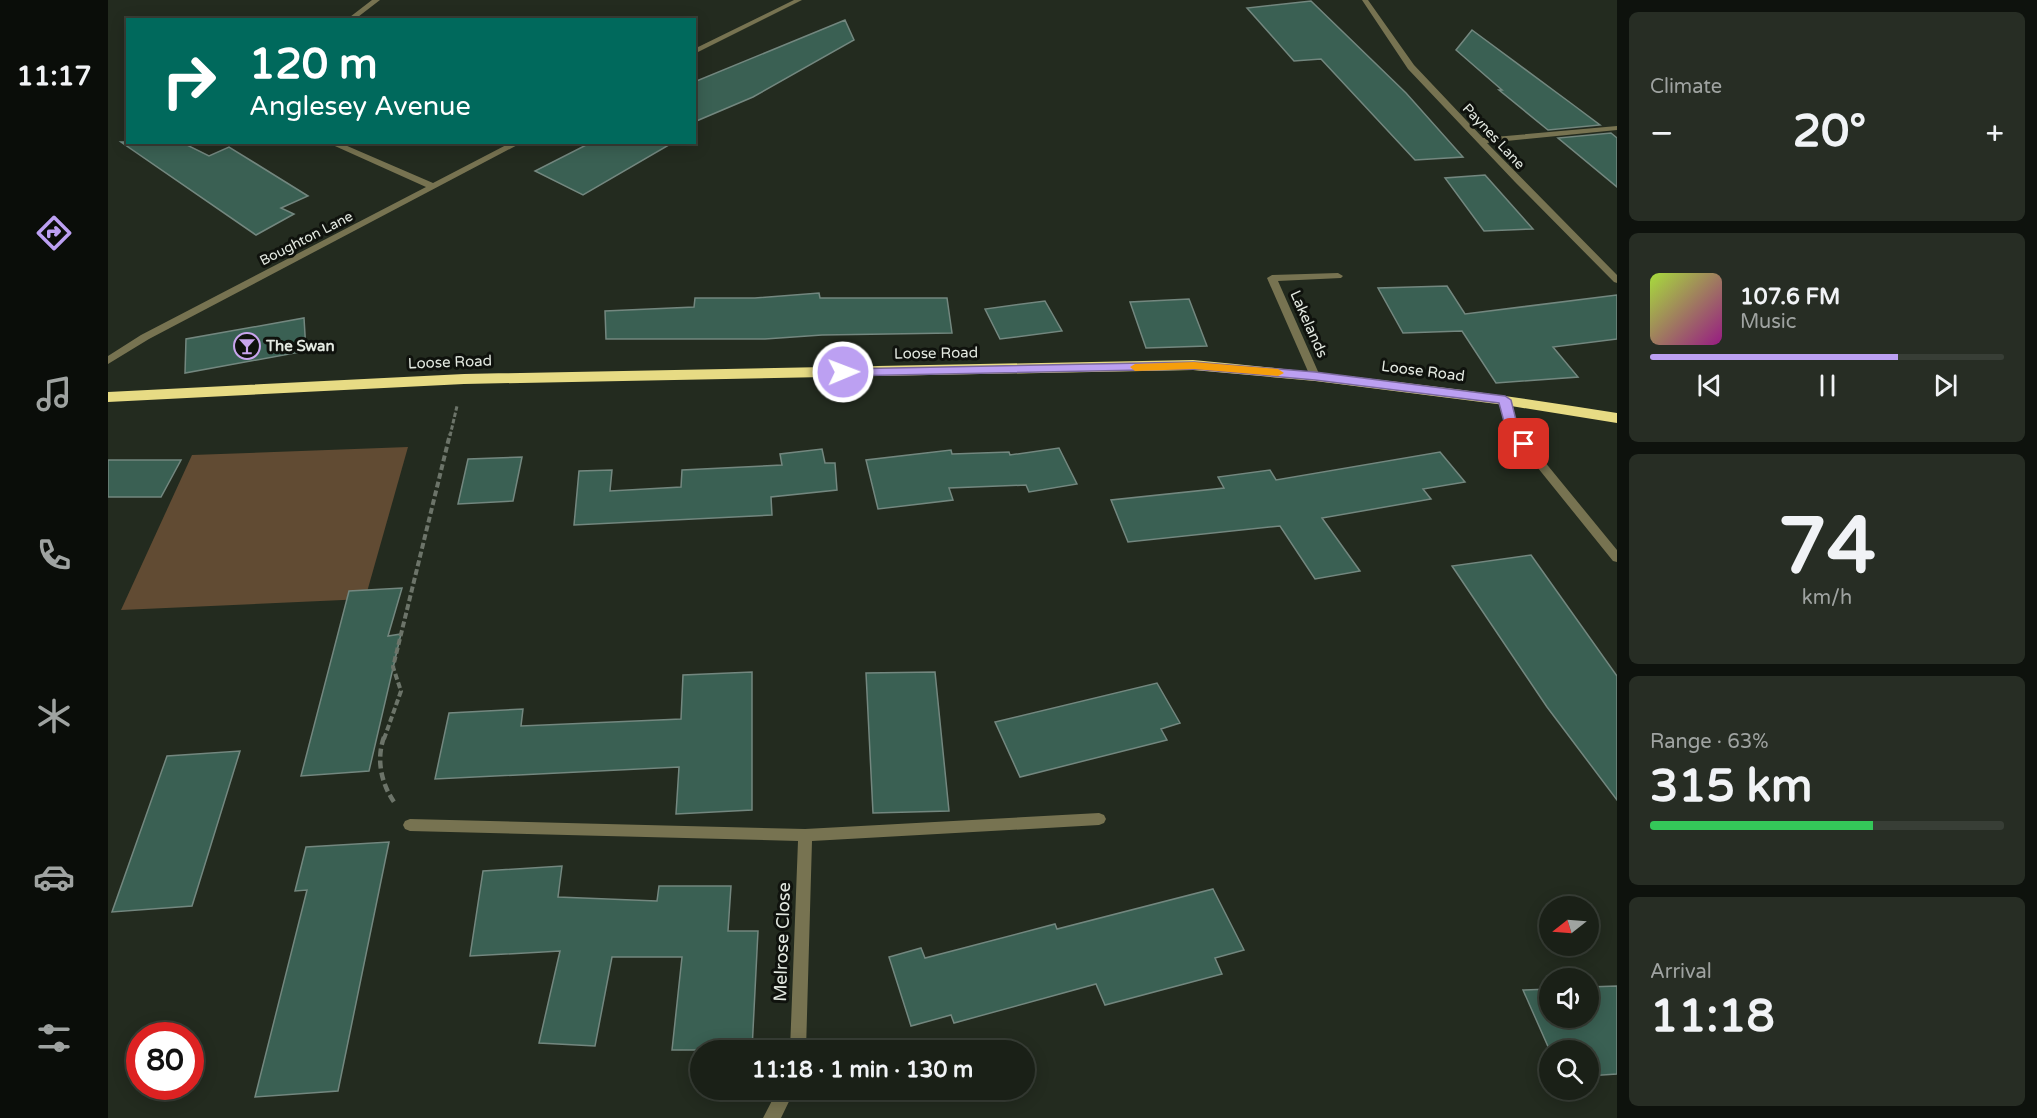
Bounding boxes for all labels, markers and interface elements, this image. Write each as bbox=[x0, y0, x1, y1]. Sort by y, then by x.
text: 120 m bbox=[249, 39, 378, 90]
icon: right bbox=[150, 42, 228, 120]
text: 11:17 bbox=[17, 60, 91, 93]
text: Climate bbox=[1650, 75, 1722, 99]
text: Anglesey Avenue bbox=[249, 90, 471, 123]
street label: Paynes Lane bbox=[1459, 100, 1528, 173]
text: 20° bbox=[1793, 105, 1866, 159]
text: − bbox=[1650, 114, 1674, 153]
text: + bbox=[1985, 114, 2004, 153]
street label: Boughton Lane bbox=[257, 208, 356, 269]
icon: directions bbox=[33, 212, 75, 254]
text: 107.6 FM bbox=[1740, 284, 1840, 310]
street label: Lakelands bbox=[1286, 288, 1332, 360]
text: Music bbox=[1740, 310, 1796, 334]
bar icon: The Swan bbox=[232, 331, 262, 361]
place label: The Swan bbox=[265, 337, 335, 355]
position arrow bbox=[811, 340, 875, 404]
street label: Loose Road bbox=[894, 343, 978, 363]
street label: Loose Road bbox=[408, 352, 492, 372]
street label: Loose Road bbox=[1380, 357, 1466, 385]
icon: previous bbox=[1693, 369, 1726, 402]
icon: pause bbox=[1811, 369, 1844, 402]
icon: next bbox=[1929, 369, 1962, 402]
icon: music bbox=[33, 373, 75, 415]
pin bbox=[1498, 418, 1549, 469]
icon: arrive bbox=[1507, 427, 1540, 460]
text: 74 bbox=[1778, 500, 1876, 594]
icon: phone bbox=[33, 534, 75, 576]
text: km/h bbox=[1802, 586, 1852, 610]
icon: climate bbox=[33, 695, 75, 737]
text: Range · 63% bbox=[1650, 730, 1769, 754]
text: 315 km bbox=[1650, 760, 1812, 814]
icon: car bbox=[33, 856, 75, 898]
street label: Melrose Close bbox=[769, 882, 795, 1002]
north arrow bbox=[1539, 896, 1599, 956]
map controls bbox=[1539, 896, 1599, 1100]
text: Arrival bbox=[1650, 960, 1712, 984]
button: sound bbox=[1539, 968, 1599, 1028]
text: 11:18 bbox=[1650, 990, 1775, 1044]
icon: filters bbox=[33, 1017, 75, 1059]
speed limit sign: 80 bbox=[126, 1022, 204, 1100]
button: search bbox=[1539, 1040, 1599, 1100]
text: 11:18 · 1 min · 130 m bbox=[752, 1057, 973, 1083]

